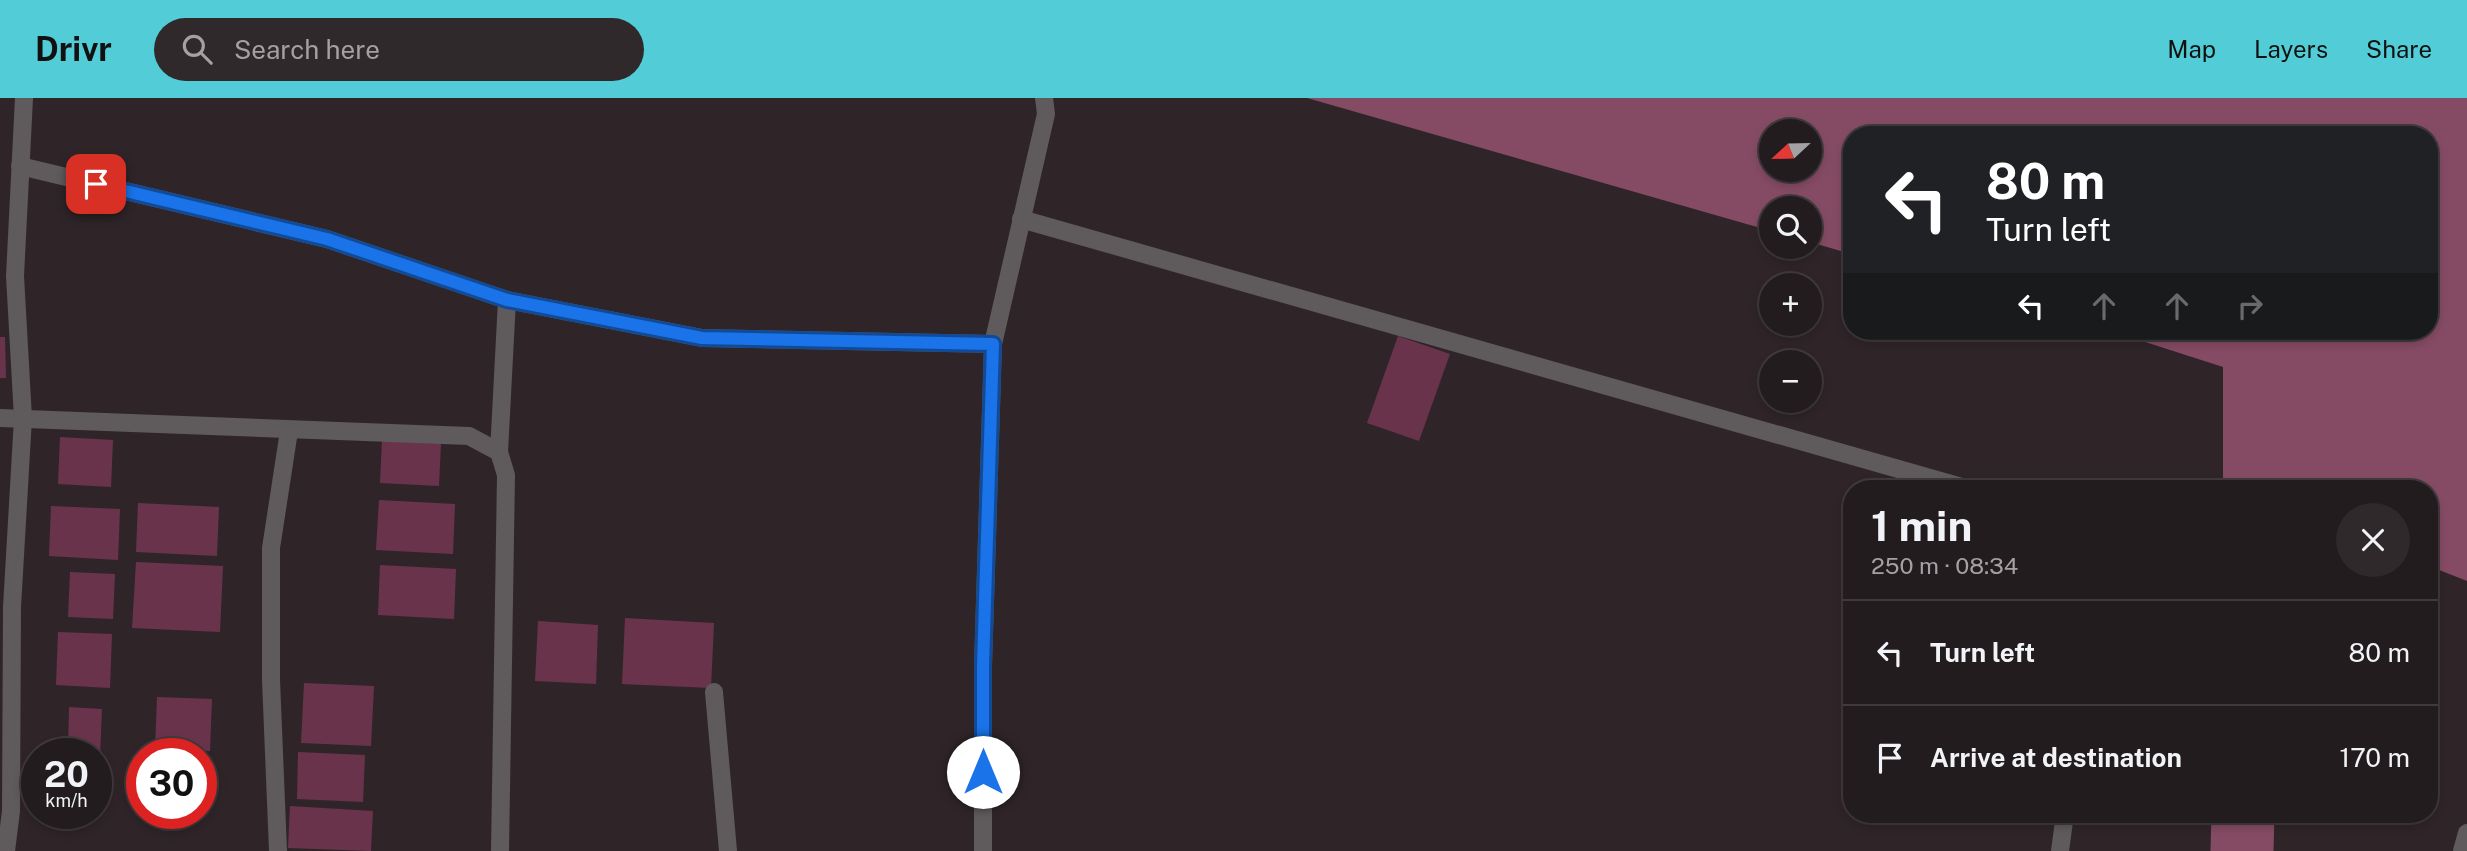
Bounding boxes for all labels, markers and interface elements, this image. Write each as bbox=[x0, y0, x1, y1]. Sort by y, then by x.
search box bbox=[154, 18, 644, 81]
text: Drivr bbox=[35, 30, 112, 68]
icon: search bbox=[178, 30, 216, 68]
text: Search here bbox=[234, 34, 380, 65]
text: Map bbox=[2167, 35, 2216, 63]
text: Layers bbox=[2254, 35, 2328, 63]
text: Share bbox=[2366, 35, 2432, 63]
north arrow bbox=[1759, 119, 1822, 182]
map controls bbox=[1759, 119, 1822, 413]
text: 80 m bbox=[1986, 152, 2105, 210]
pin bbox=[66, 154, 126, 214]
icon: left bbox=[1871, 154, 1962, 245]
icon: arrive bbox=[77, 165, 115, 203]
button: search bbox=[1759, 196, 1822, 259]
text: Turn left bbox=[1986, 211, 2111, 248]
button: + bbox=[1759, 273, 1822, 336]
icon: left bbox=[2012, 287, 2050, 325]
icon: ahead bbox=[2085, 287, 2123, 325]
icon: ahead bbox=[2158, 287, 2196, 325]
icon: right bbox=[2231, 287, 2269, 325]
button: − bbox=[1759, 350, 1822, 413]
text: 1 min bbox=[1871, 501, 1972, 550]
button: close bbox=[2336, 503, 2410, 577]
text: 250 m · 08:34 bbox=[1871, 552, 2018, 579]
icon: left bbox=[1871, 634, 1909, 672]
text: Turn left bbox=[1930, 637, 2035, 668]
text: 80 m bbox=[2349, 637, 2410, 668]
position arrow bbox=[946, 735, 1020, 809]
speed limit sign: 30 bbox=[126, 738, 217, 829]
icon: arrive bbox=[1871, 739, 1909, 777]
text: Arrive at destination bbox=[1930, 742, 2182, 773]
text: 170 m bbox=[2340, 742, 2410, 773]
text: 20 bbox=[44, 754, 89, 795]
text: km/h bbox=[45, 790, 88, 811]

